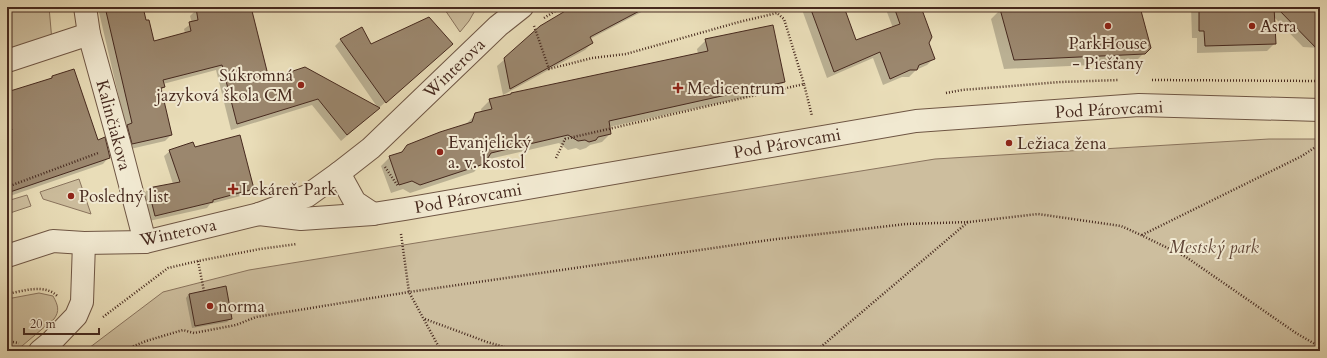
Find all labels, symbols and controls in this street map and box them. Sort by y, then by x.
place label: Astra [1260,15,1297,38]
marker: ParkHouse - Piešťany [1103,21,1113,31]
marker: Astra [1247,21,1257,31]
place label: ParkHouse - Piešťany [1069,32,1147,75]
street label: Winterova [418,33,491,104]
place label: Súkromná jazyková škola CM [153,64,294,107]
street label: Kalinčiakova [90,77,137,174]
place label: Medicentrum [687,77,786,100]
marker: Súkromná jazyková škola CM [296,80,306,90]
marker: Medicentrum [672,82,684,94]
street label: Pod Párovcami [1054,95,1164,124]
street label: Pod Párovcami [732,123,843,164]
place label: Evanjelický a. v. kostol [448,131,532,174]
place label: Ležiaca žena [1017,132,1107,155]
marker: Ležiaca žena [1004,138,1014,148]
marker: Evanjelický a. v. kostol [435,147,445,157]
place label: Lekáreň Park [241,178,337,201]
street label: Pod Párovcami [413,178,524,219]
marker: Lekáreň Park [228,184,238,194]
place label: Posledný list [79,185,169,208]
marker: Posledný list [66,191,76,201]
street label: Winterova [137,213,219,252]
park label: Mestský park [1169,236,1260,259]
place label: norma [218,295,265,318]
marker: norma [205,301,215,311]
scale bar [24,310,99,336]
text: 20 m [30,316,57,332]

